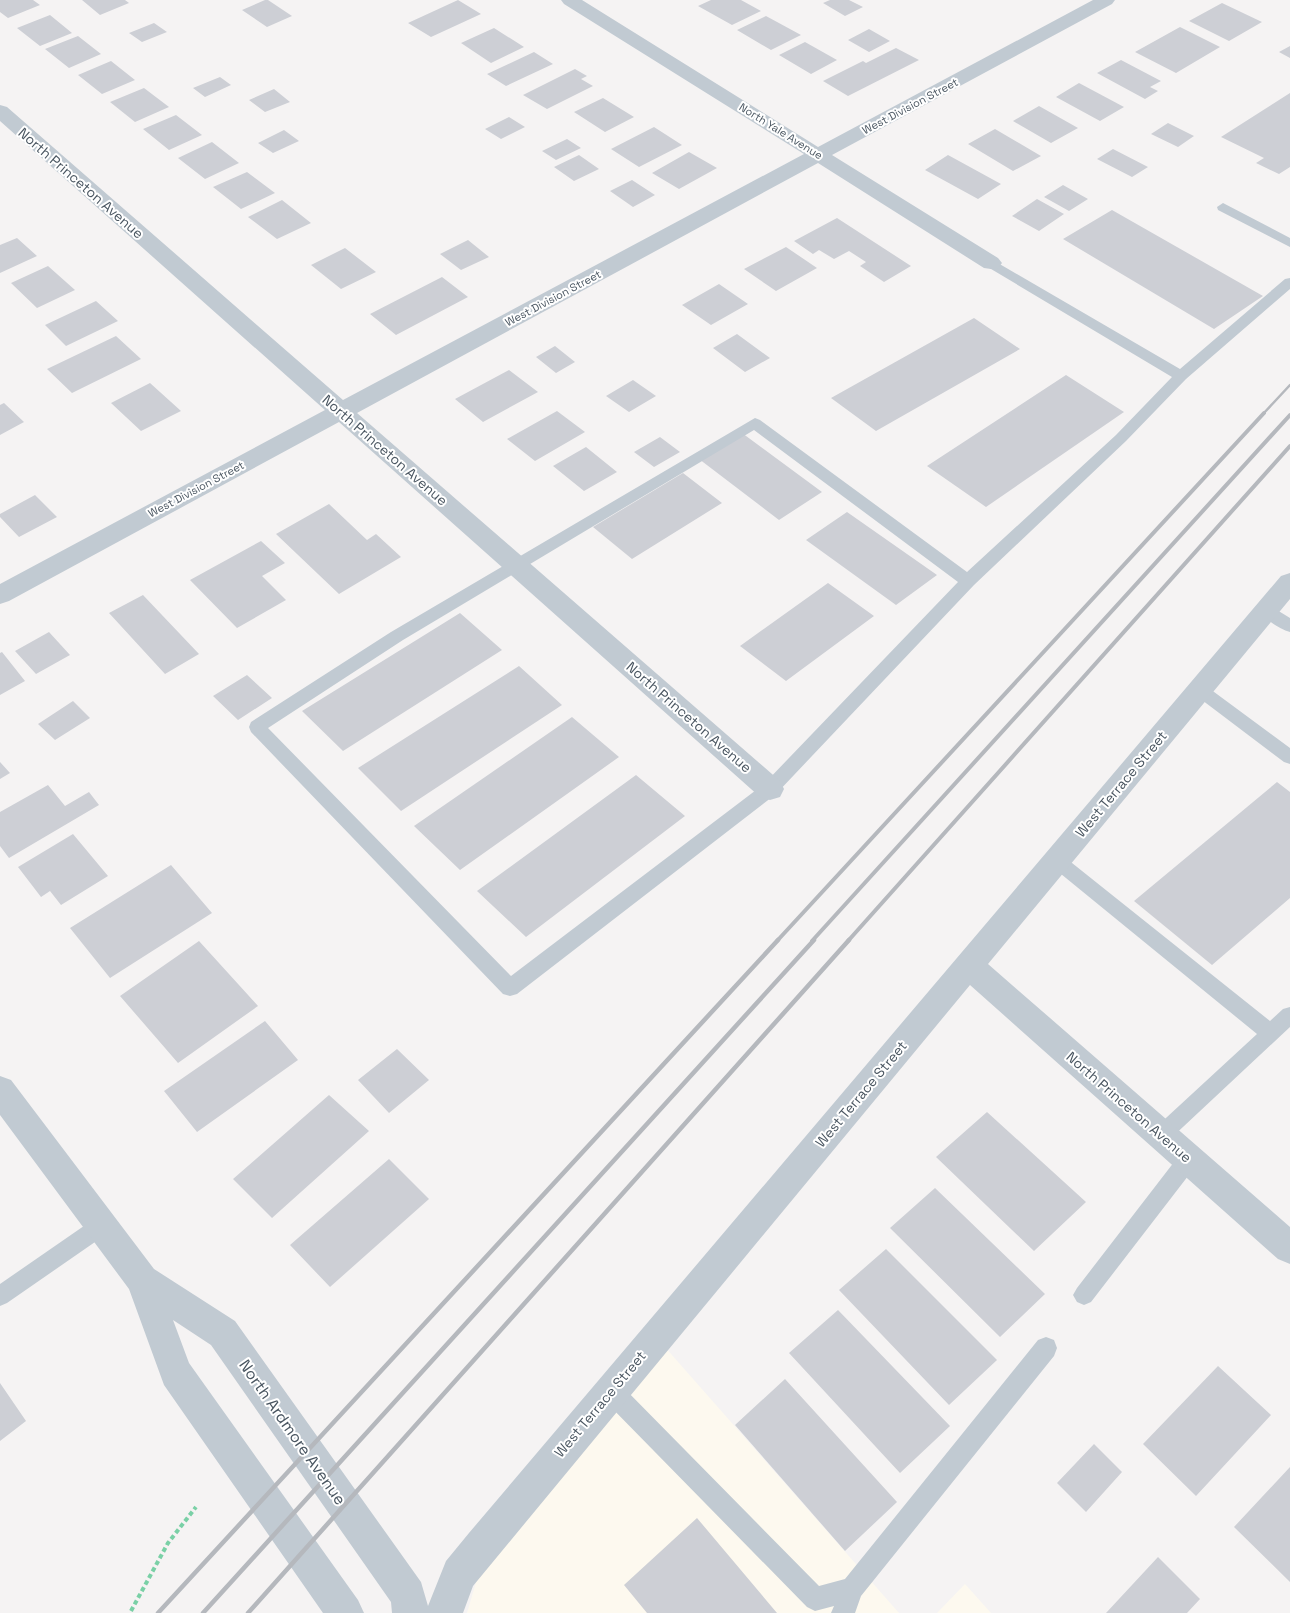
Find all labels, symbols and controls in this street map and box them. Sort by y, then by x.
street label: West Division Street [860,75,960,137]
street label: North Yale Avenue [737,100,825,162]
street label: North Princeton Avenue [15,124,147,242]
street label: West Division Street [503,267,603,329]
street label: North Princeton Avenue [319,391,451,509]
street label: West Division Street [146,458,246,520]
street label: North Princeton Avenue [623,658,755,776]
street label: West Terrace Street [1071,727,1171,841]
street label: West Terrace Street [811,1037,911,1151]
street label: North Princeton Avenue [1063,1048,1195,1166]
street label: West Terrace Street [550,1347,650,1461]
street label: North Ardmore Avenue [234,1355,351,1509]

